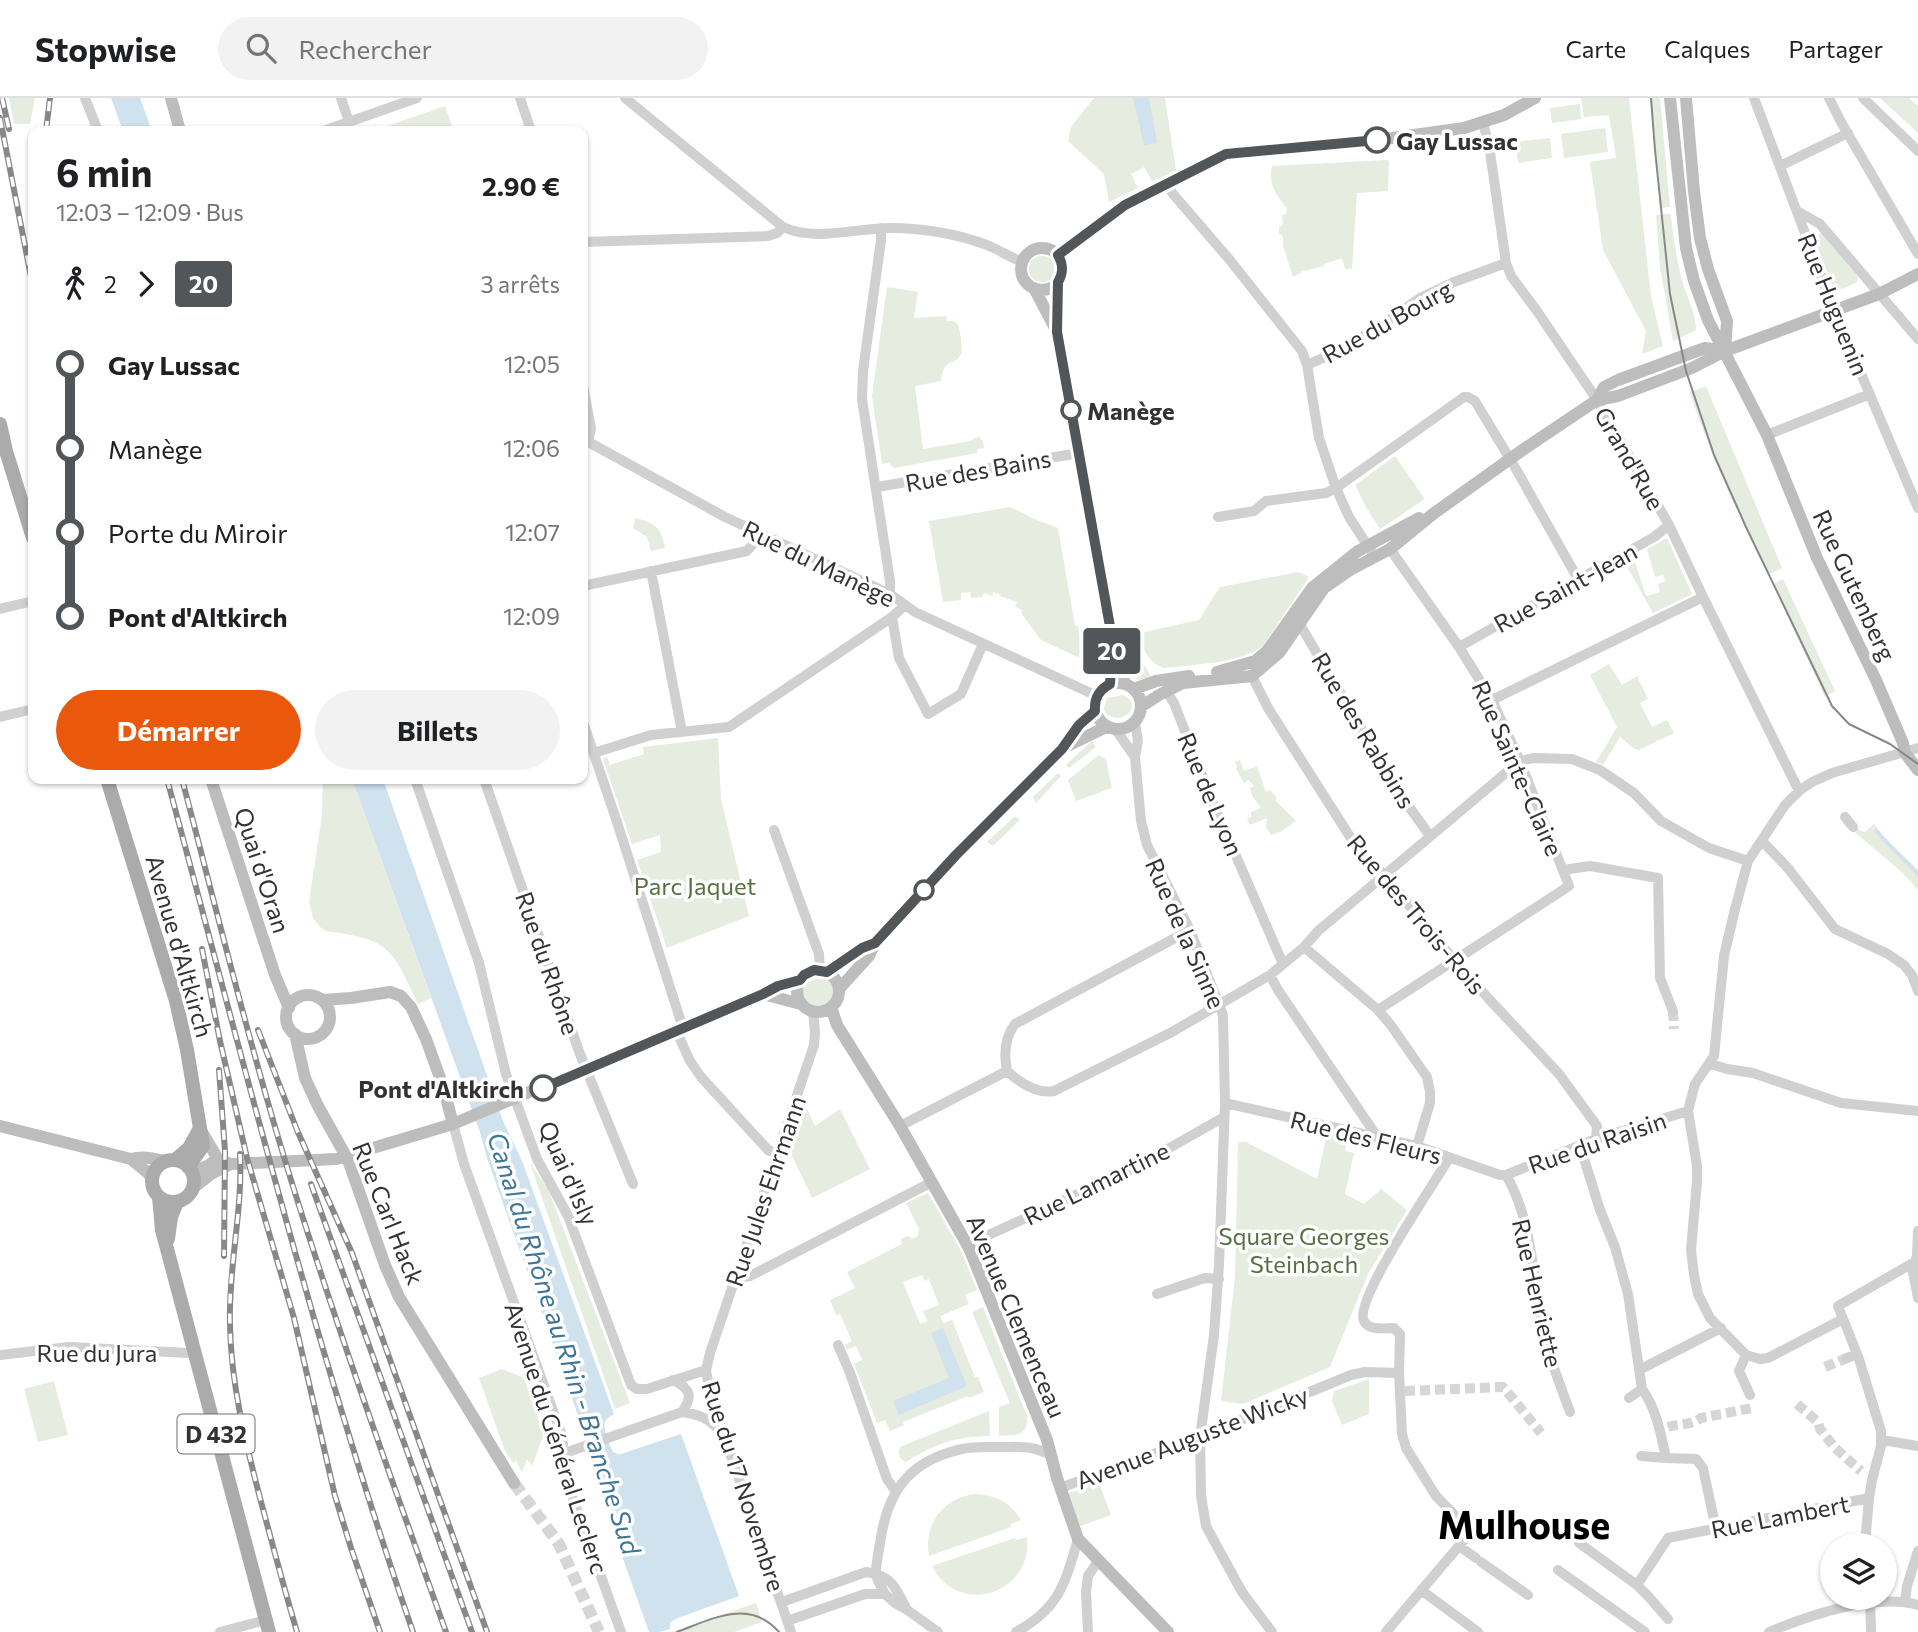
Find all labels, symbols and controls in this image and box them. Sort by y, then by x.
search box [218,17,708,80]
text: Stopwise [35,28,176,69]
icon: search [242,29,280,67]
text: Rechercher [298,33,432,64]
text: Carte [1565,34,1626,63]
text: Calques [1664,34,1750,63]
text: Partager [1788,34,1883,63]
place label: Gay Lussac [1396,126,1518,155]
marker: Gay Lussac [1364,127,1390,153]
text: 6 min [56,148,152,195]
text: 2.90 € [482,170,560,201]
text: 12:03 – 12:09 · Bus [56,198,244,226]
street label: Rue Huguenin [1792,229,1876,379]
icon: walk [56,265,94,303]
icon: forward [127,265,165,303]
text: 20 [189,269,218,298]
text: 2 [104,270,117,298]
text: 3 arrêts [481,270,560,298]
street label: Rue du Bourg [1317,273,1457,369]
text: Gay Lussac [108,349,240,380]
text: 12:05 [504,350,560,378]
place label: Manège [1087,396,1175,425]
marker: Manège [1061,400,1081,420]
street label: Grand'Rue [1589,401,1671,515]
text: Manège [108,433,202,464]
text: 12:06 [503,434,560,462]
street label: Rue des Bains [903,443,1053,497]
street label: Rue Gutenberg [1807,505,1903,665]
street label: Rue du Manège [738,514,900,612]
text: Porte du Miroir [108,517,288,548]
text: 12:07 [505,518,560,546]
street label: Rue Saint-Jean [1488,536,1642,638]
text: Pont d'Altkirch [108,601,287,632]
text: 12:09 [503,602,560,630]
line badge: 20 [1080,628,1144,674]
text: 20 [1097,636,1127,665]
street label: Rue des Rabbins [1306,647,1422,813]
street label: Rue Sainte-Claire [1466,676,1570,860]
button: Démarrer [56,690,301,770]
button: Billets [315,690,560,770]
street label: Rue de Lyon [1172,728,1250,860]
street label: Quai d'Oran [229,804,297,936]
street label: Rue des Trois-Rois [1342,828,1492,1000]
street label: Avenue d'Altkirch [140,851,220,1041]
street label: Rue de la Sinne [1140,853,1232,1013]
park label: Parc Jaquet [634,871,756,900]
unlabelled marker [914,880,934,900]
street label: Rue du Rhône [510,888,586,1038]
place label: Pont d'Altkirch [358,1074,524,1103]
marker: Pont d'Altkirch [530,1075,556,1101]
street label: Rue Jules Ehrmann [719,1092,811,1290]
street label: Rue des Fleurs [1287,1104,1445,1170]
street label: Rue du Raisin [1524,1105,1670,1179]
street label: Quai d'Isly [533,1116,605,1230]
water label: Canal du Rhône au Rhin - Branche Sud [482,1128,648,1559]
street label: Rue Lamartine [1018,1135,1174,1231]
street label: Rue Carl Hack [347,1137,431,1289]
street label: Avenue Clemenceau [961,1210,1073,1422]
street label: Rue Henriette [1507,1216,1569,1370]
park label: Square Georges Steinbach [1218,1221,1390,1278]
street label: Avenue du Général Leclerc [499,1299,615,1577]
street label: Rue du Jura [37,1338,157,1367]
street label: Rue du 17 Novembre [696,1377,792,1595]
street label: Avenue Auguste Wicky [1072,1379,1312,1495]
road number: D 432 [178,1414,255,1454]
street label: Rue Lambert [1708,1488,1852,1544]
district label: Mulhouse [1438,1500,1610,1547]
map controls [1820,1533,1897,1610]
button: layers [1820,1533,1897,1610]

